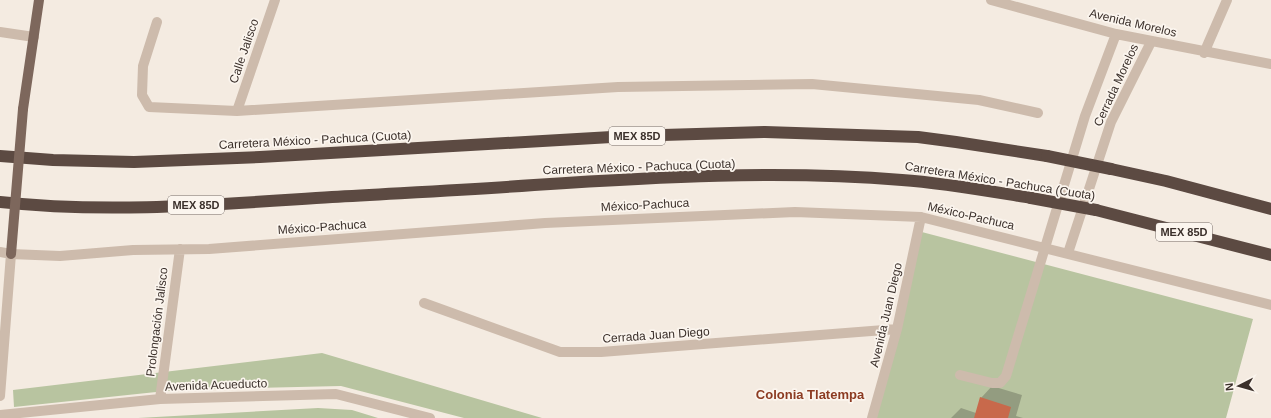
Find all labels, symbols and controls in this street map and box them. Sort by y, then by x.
street label: Avenida Morelos [1088,6,1178,40]
street label: Calle Jalisco [226,17,262,85]
street label: Cerrada Morelos [1091,42,1141,128]
road number: MEX 85D [609,127,665,145]
street label: Carretera México - Pachuca (Cuota) [218,128,412,152]
street label: Carretera México - Pachuca (Cuota) [542,157,736,177]
street label: Carretera México - Pachuca (Cuota) [904,159,1096,203]
road number: MEX 85D [168,196,224,214]
street label: México-Pachuca [600,196,690,214]
street label: México-Pachuca [926,199,1016,233]
street label: México-Pachuca [277,217,367,237]
road number: MEX 85D [1156,223,1212,241]
street label: Avenida Juan Diego [867,261,905,369]
street label: Prolongación Jalisco [143,266,171,377]
street label: Cerrada Juan Diego [602,324,710,346]
north arrow [1219,366,1259,406]
street label: Avenida Acueducto [165,376,268,394]
text: N [1223,382,1235,392]
district label: Colonia Tlatempa [756,387,865,402]

